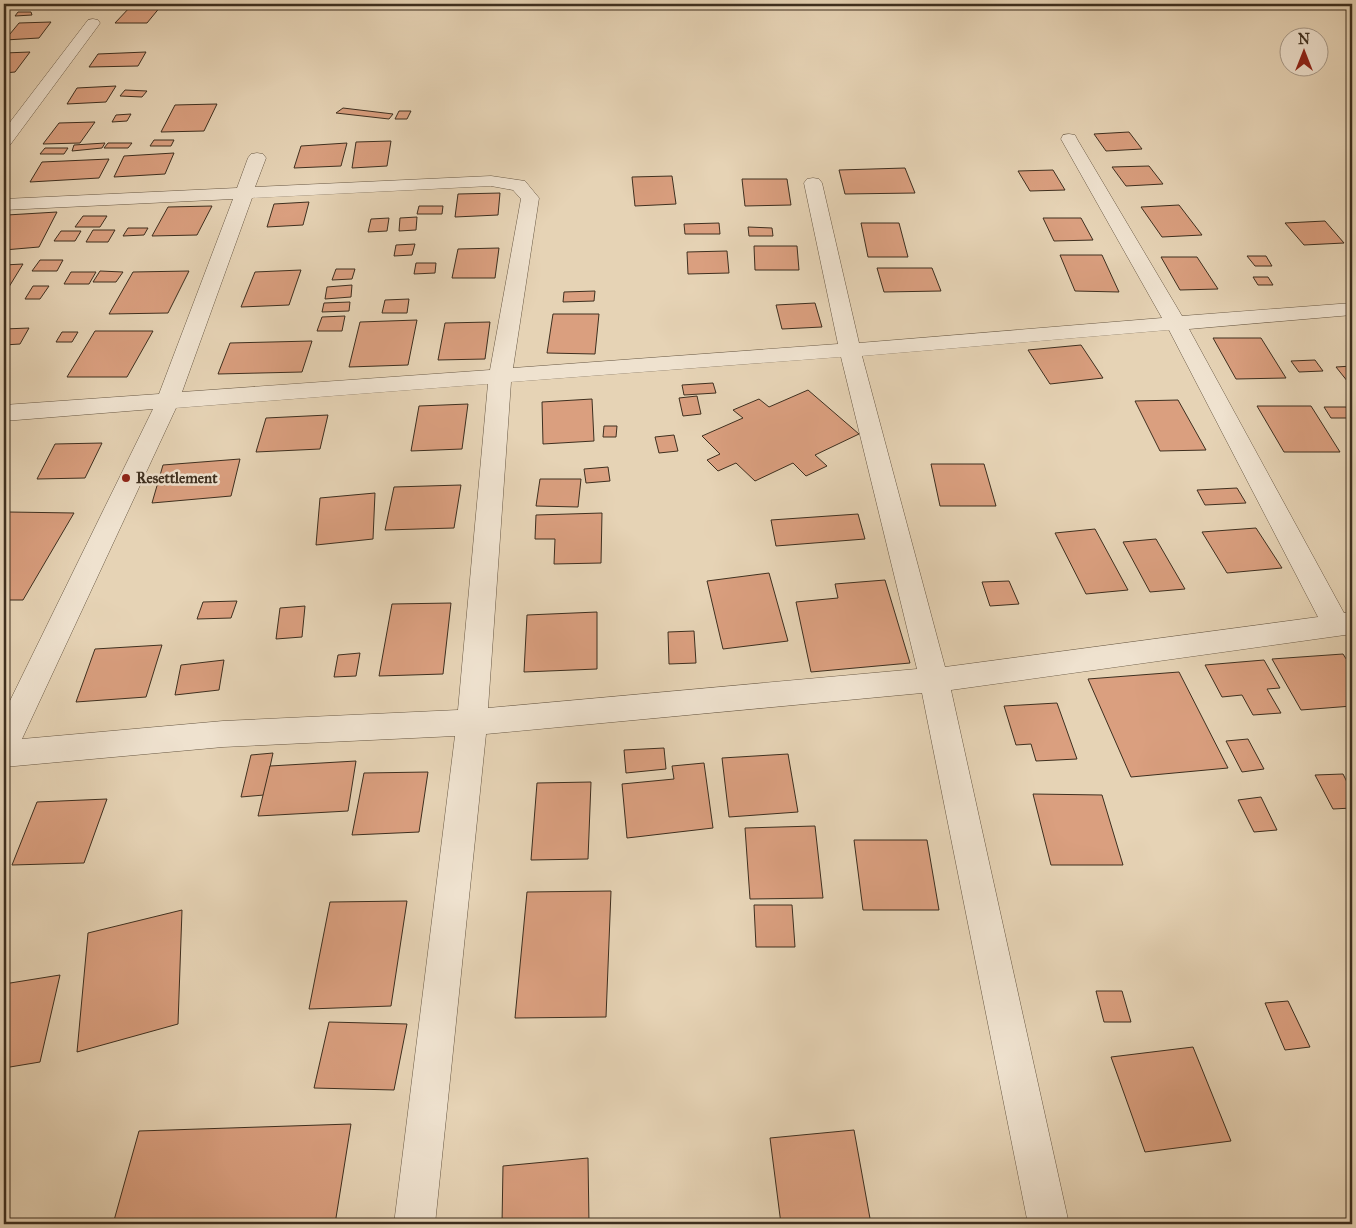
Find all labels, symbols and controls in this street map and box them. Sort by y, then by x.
north arrow [1278,28,1328,78]
text: N [1298,31,1310,48]
place label: Resettlement [136,469,218,487]
marker: Resettlement [120,472,132,484]

